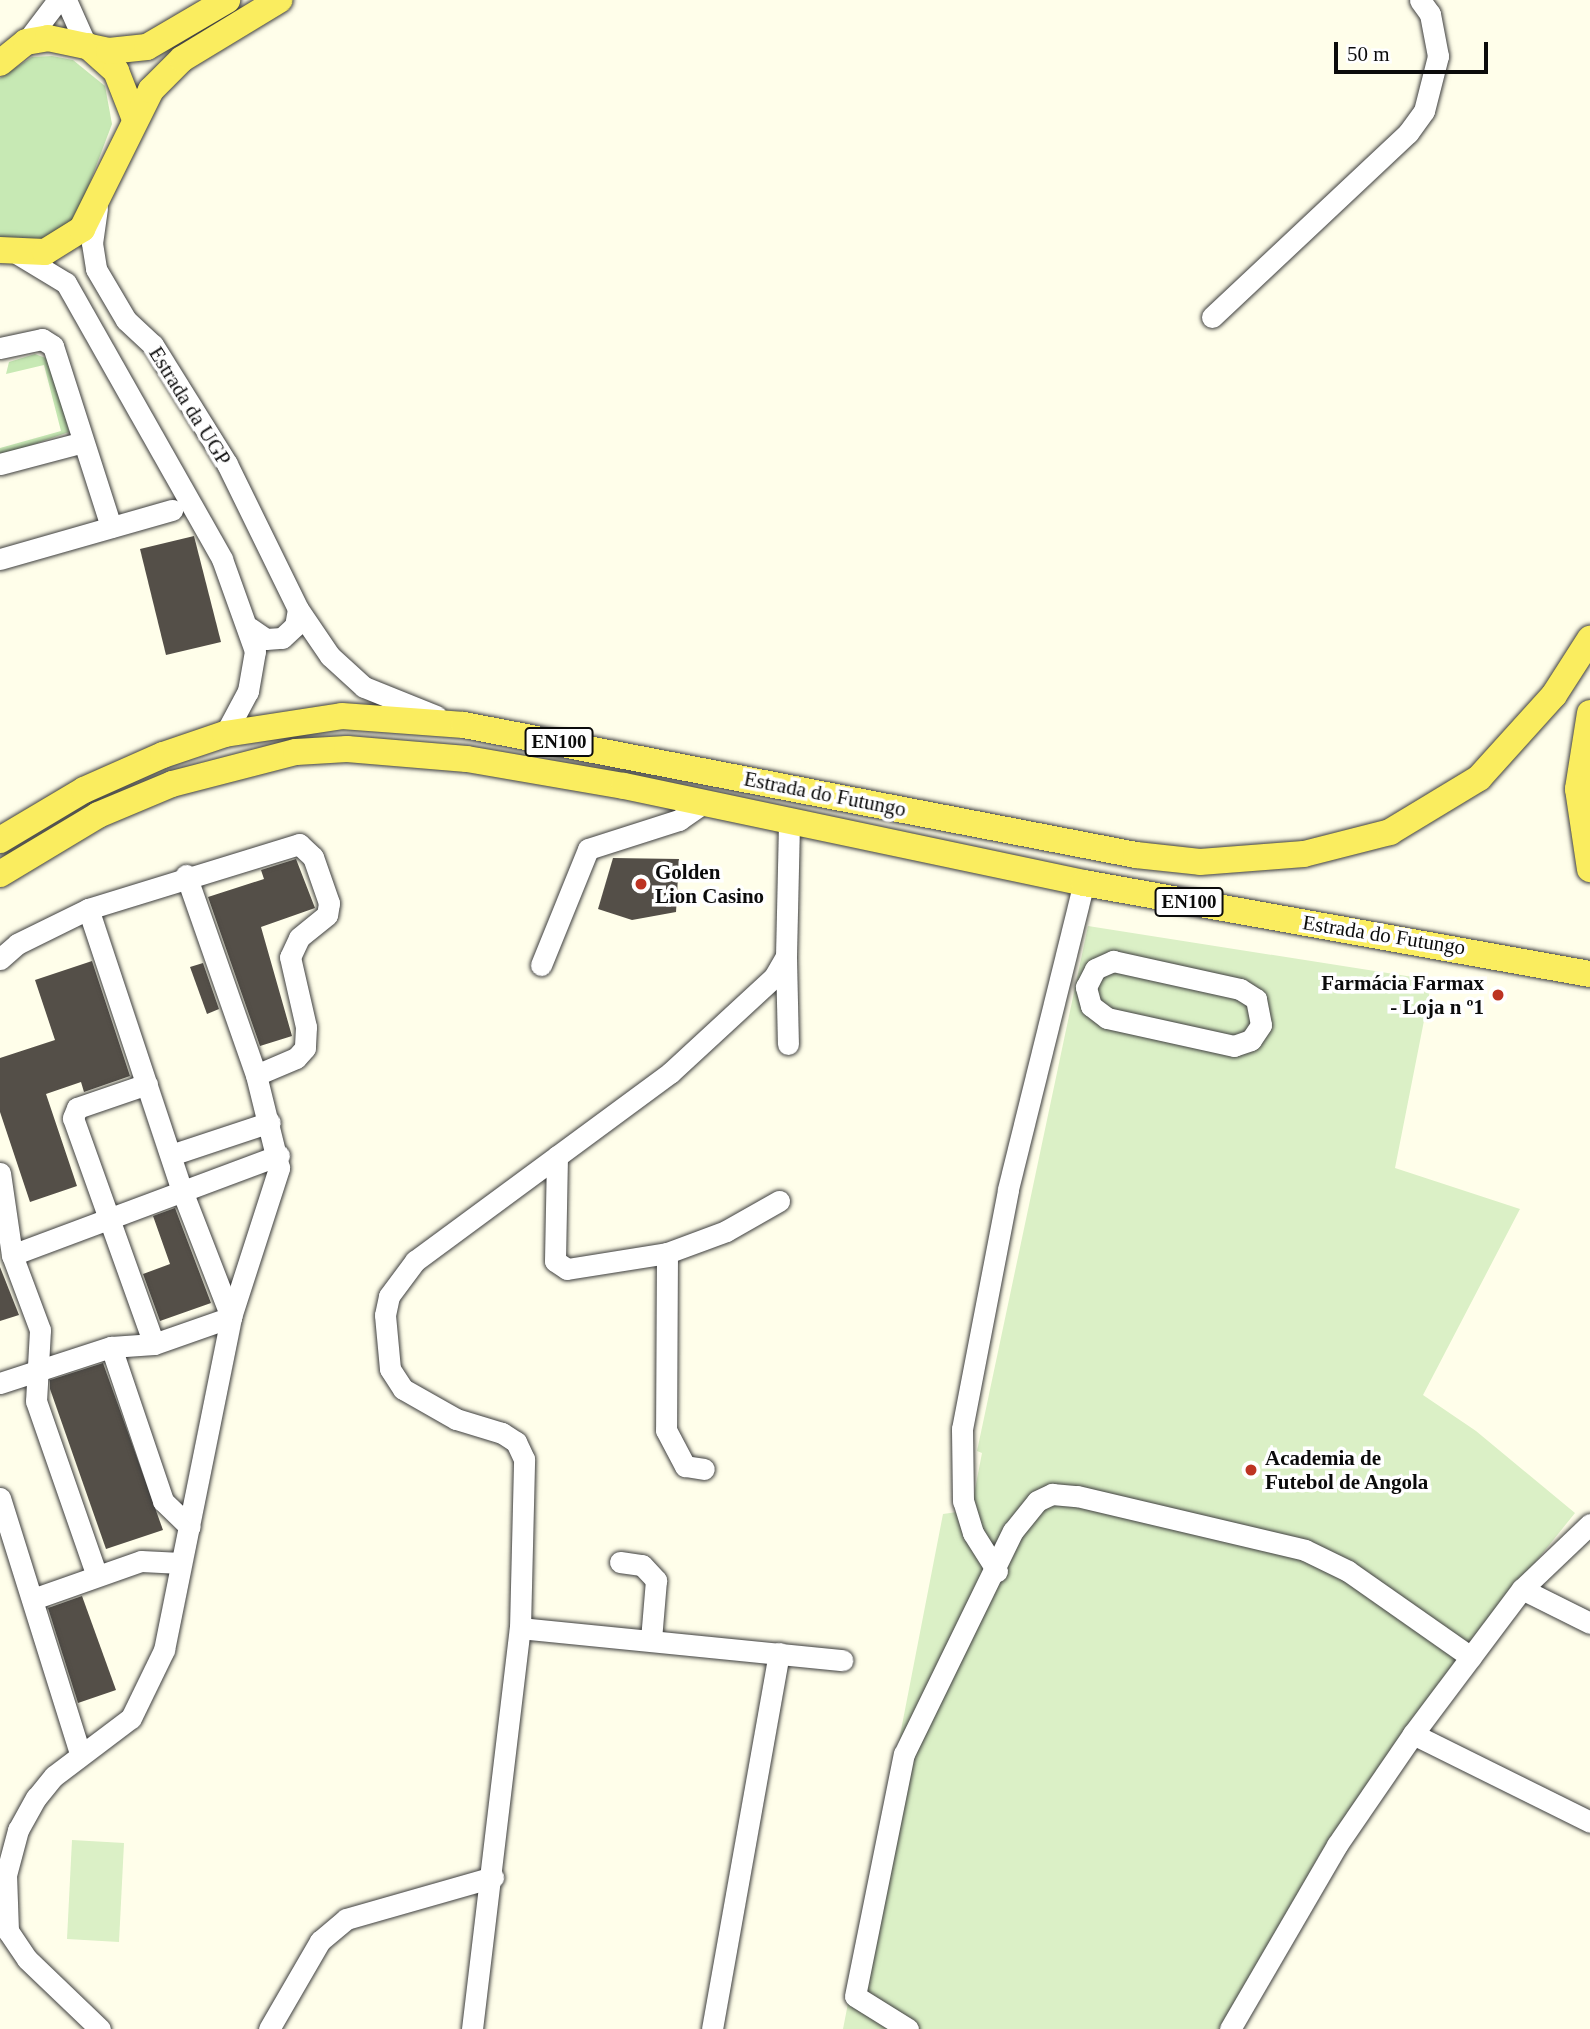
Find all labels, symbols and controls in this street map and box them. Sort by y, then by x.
scale bar [1338,28,1492,72]
text: 50 m [1347,42,1390,66]
street label: Estrada da UGP [143,342,237,470]
road number: EN100 [524,726,594,758]
street label: Estrada do Futungo [742,766,908,822]
place label: Golden Lion Casino [655,859,764,909]
marker: Golden Lion Casino [633,876,649,892]
road number: EN100 [1154,887,1224,918]
street label: Estrada do Futungo [1301,910,1467,960]
place label: Farmácia Farmax - Loja n º1 [1321,970,1484,1020]
marker: Farmácia Farmax - Loja n º1 [1490,987,1506,1003]
place label: Academia de Futebol de Angola [1265,1445,1430,1495]
marker: Academia de Futebol de Angola [1243,1462,1259,1478]

